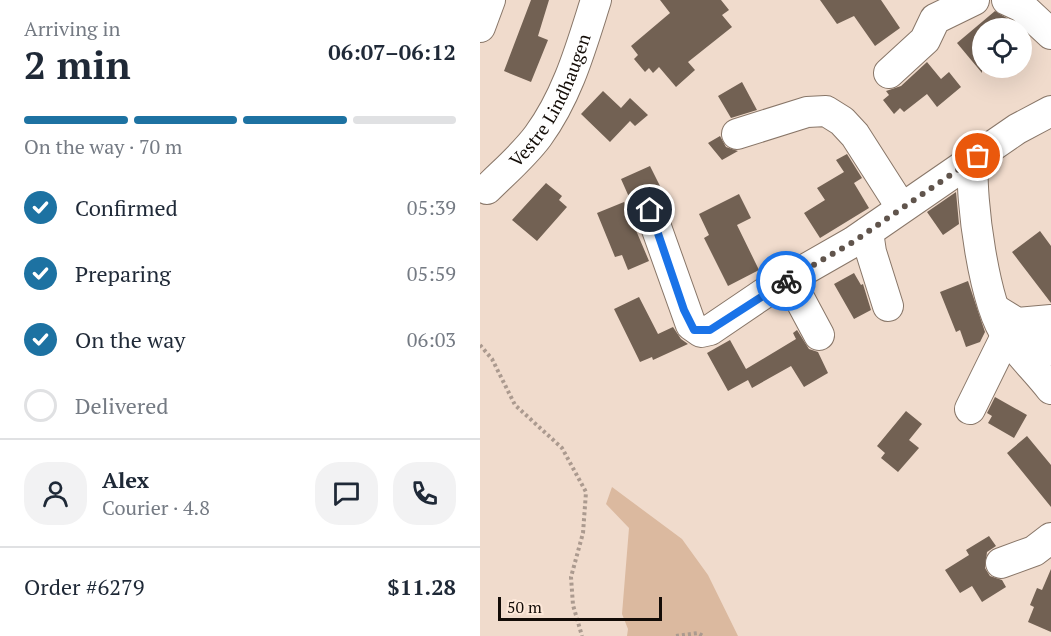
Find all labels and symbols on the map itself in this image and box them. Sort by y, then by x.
street label: Vestre Lindhaugen [504,30,596,172]
pin [952,130,1003,181]
pin [624,184,675,235]
courier [756,251,816,311]
scale bar [498,594,662,622]

